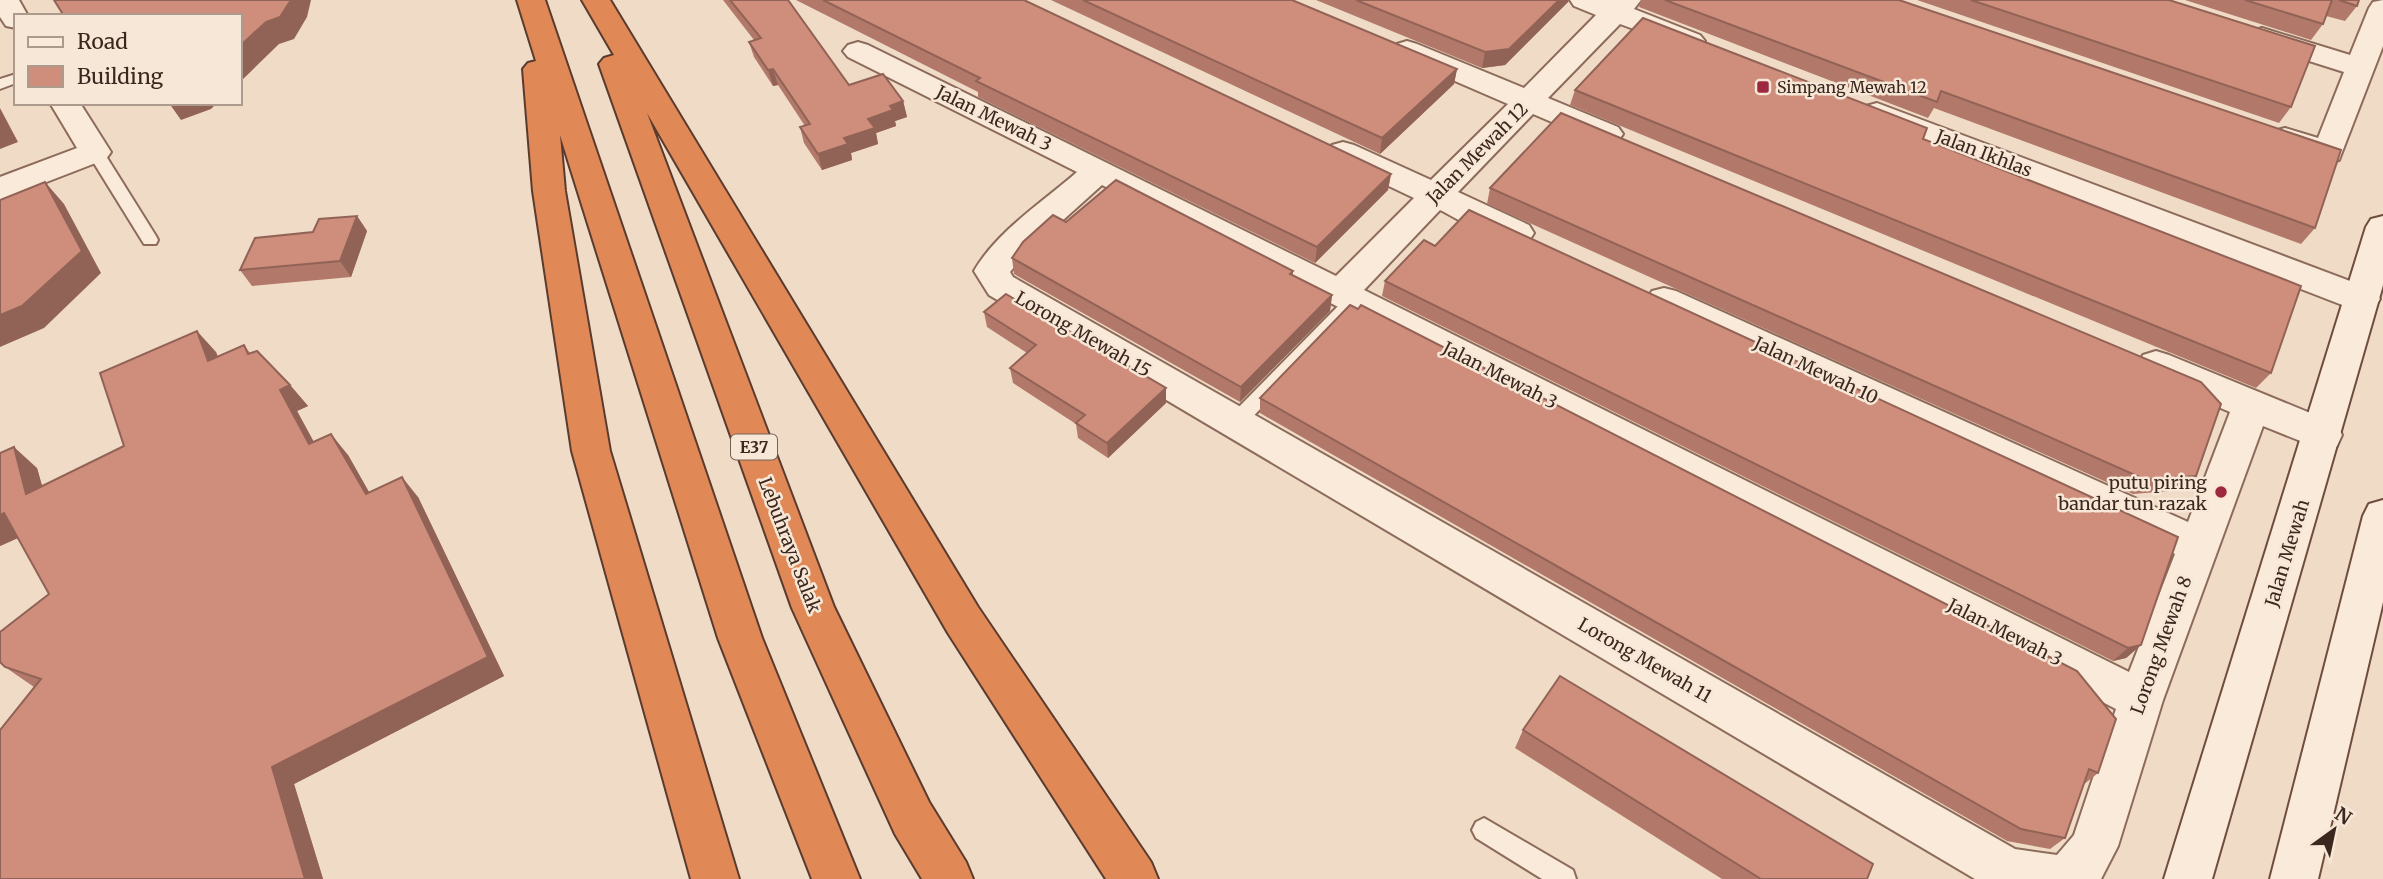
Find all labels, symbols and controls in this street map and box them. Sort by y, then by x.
legend [14,14,242,105]
text: Road [77,28,128,55]
text: Building [77,63,164,90]
place label: Simpang Mewah 12 [1777,77,1927,97]
marker: Simpang Mewah 12 [1755,79,1771,95]
street label: Jalan Mewah 3 [932,80,1056,156]
street label: Jalan Mewah 12 [1421,97,1533,209]
street label: Jalan Ikhlas [1932,124,2036,182]
street label: Lorong Mewah 15 [1011,286,1155,382]
street label: Jalan Mewah 10 [1749,331,1882,409]
street label: Jalan Mewah 3 [1438,336,1561,414]
road number: E37 [731,434,777,460]
place label: putu piring bandar tun razak [2057,471,2208,515]
street label: Lebuhraya Salak [754,474,827,617]
marker: putu piring bandar tun razak [2213,484,2229,500]
street label: Jalan Mewah [2259,496,2314,611]
street label: Lorong Mewah 8 [2125,573,2197,717]
street label: Jalan Mewah 3 [1943,593,2066,671]
street label: Lorong Mewah 11 [1574,612,1716,708]
north arrow [2299,795,2369,865]
text: N [2330,802,2356,830]

